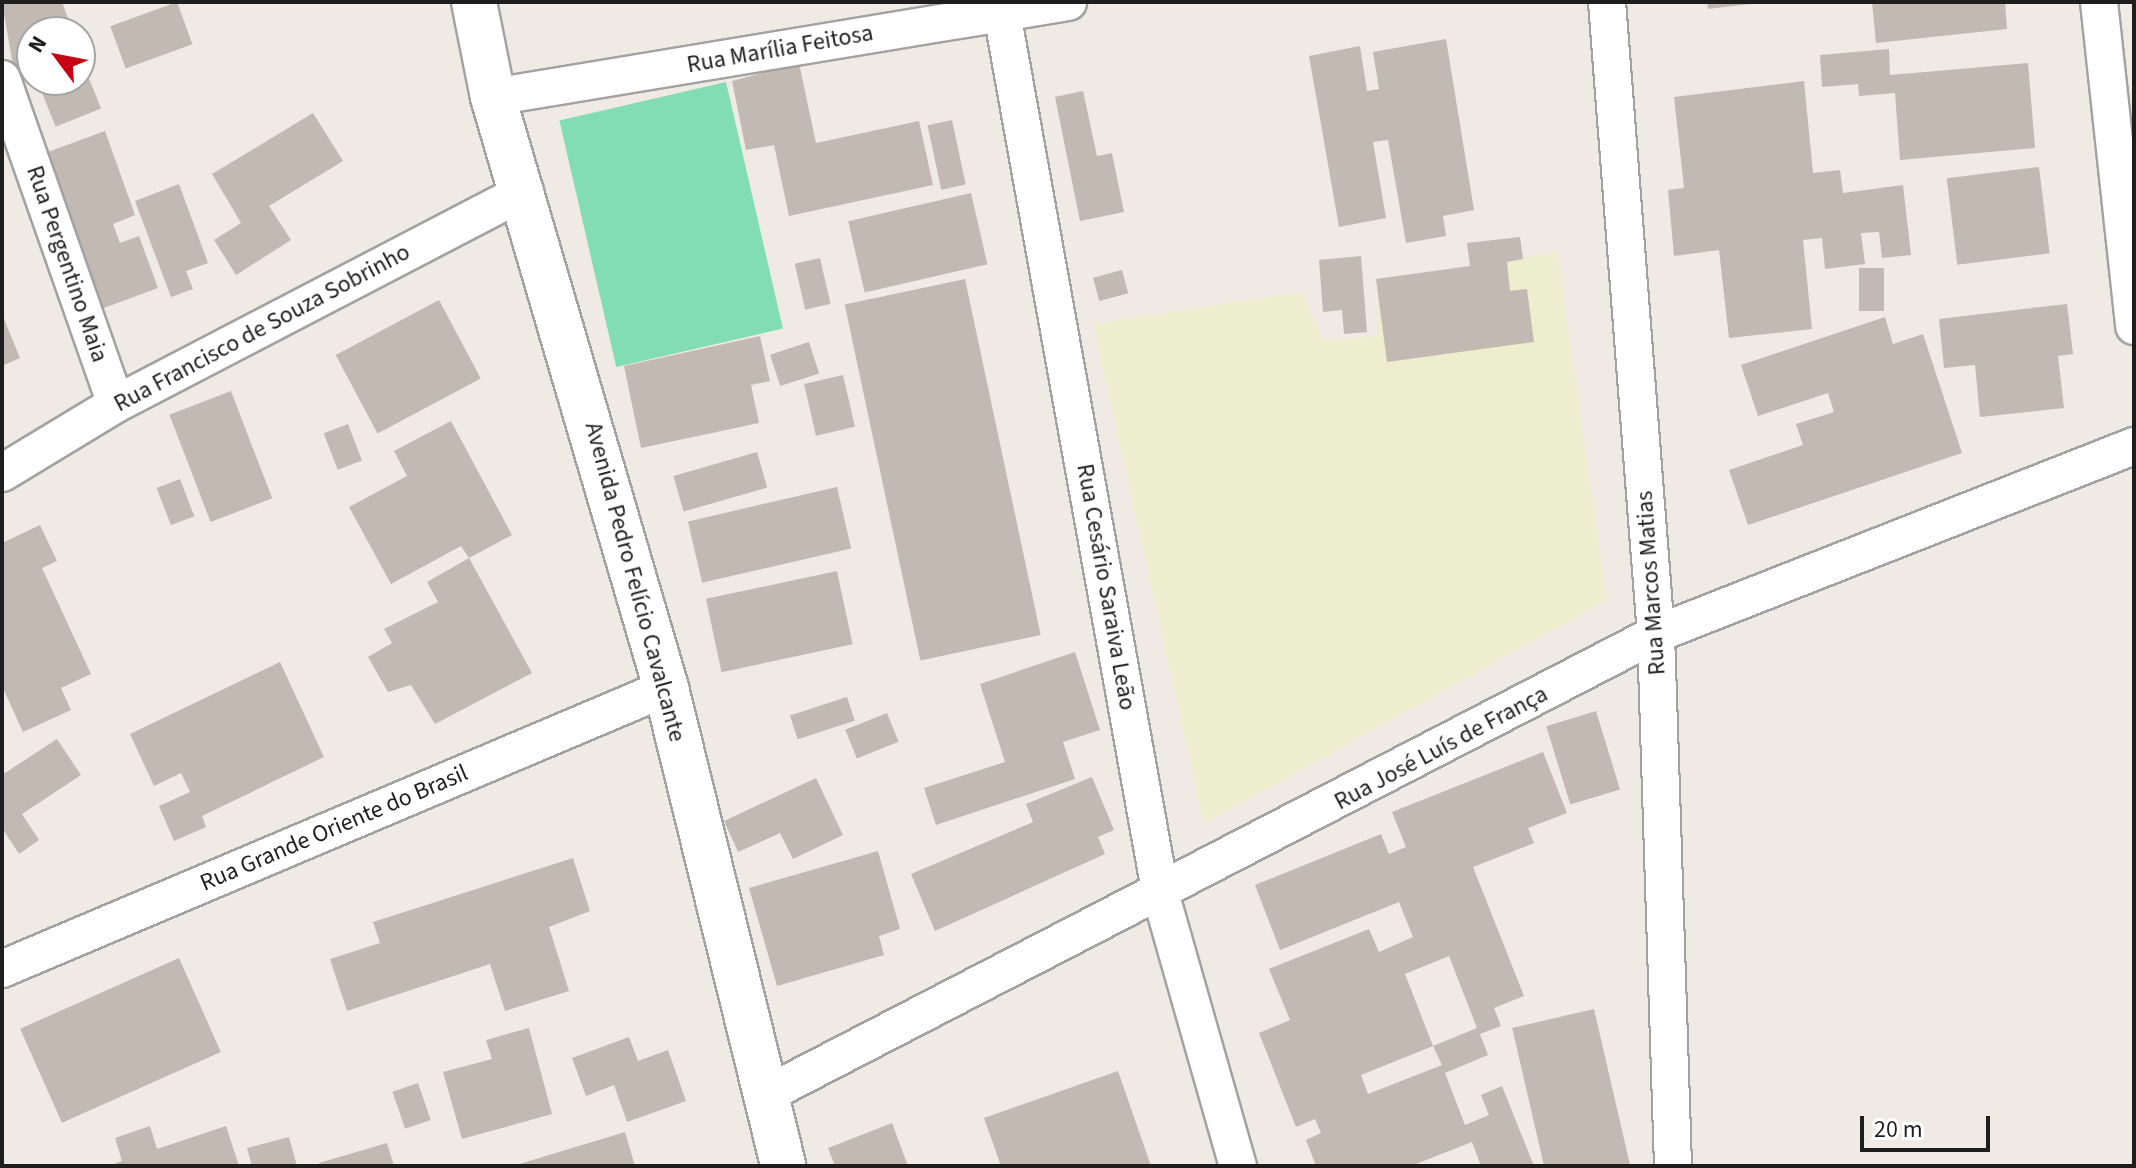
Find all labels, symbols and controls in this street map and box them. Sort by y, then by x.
north arrow [16,16,96,96]
street label: Rua Marília Feitosa [685,18,875,80]
text: N [20,30,55,59]
street label: Rua Pergentino Maia [20,162,114,366]
street label: Rua Francisco de Souza Sobrinho [109,238,415,418]
street label: Avenida Pedro Felício Cavalcante [578,419,692,745]
street label: Rua Cesário Saraiva Leão [1070,462,1142,712]
street label: Rua Marcos Matias [1630,490,1672,676]
street label: Rua José Luís de França [1330,680,1552,816]
street label: Rua Grande Oriente do Brasil [196,758,472,898]
scale bar [1864,1100,1994,1150]
text: 20 m [1874,1112,1923,1147]

